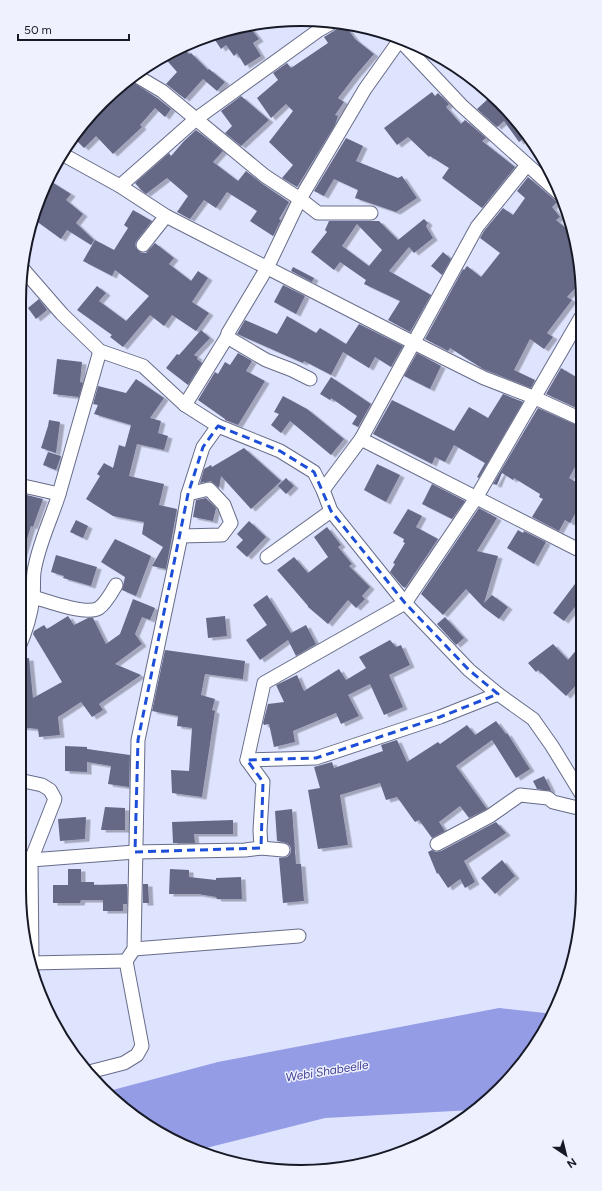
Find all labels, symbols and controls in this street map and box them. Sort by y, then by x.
scale bar [18,16,129,42]
text: 50 m [24,23,52,37]
water label: Webi Shabeelle [285,1057,370,1084]
north arrow [546,1135,586,1175]
text: N [564,1155,579,1171]

